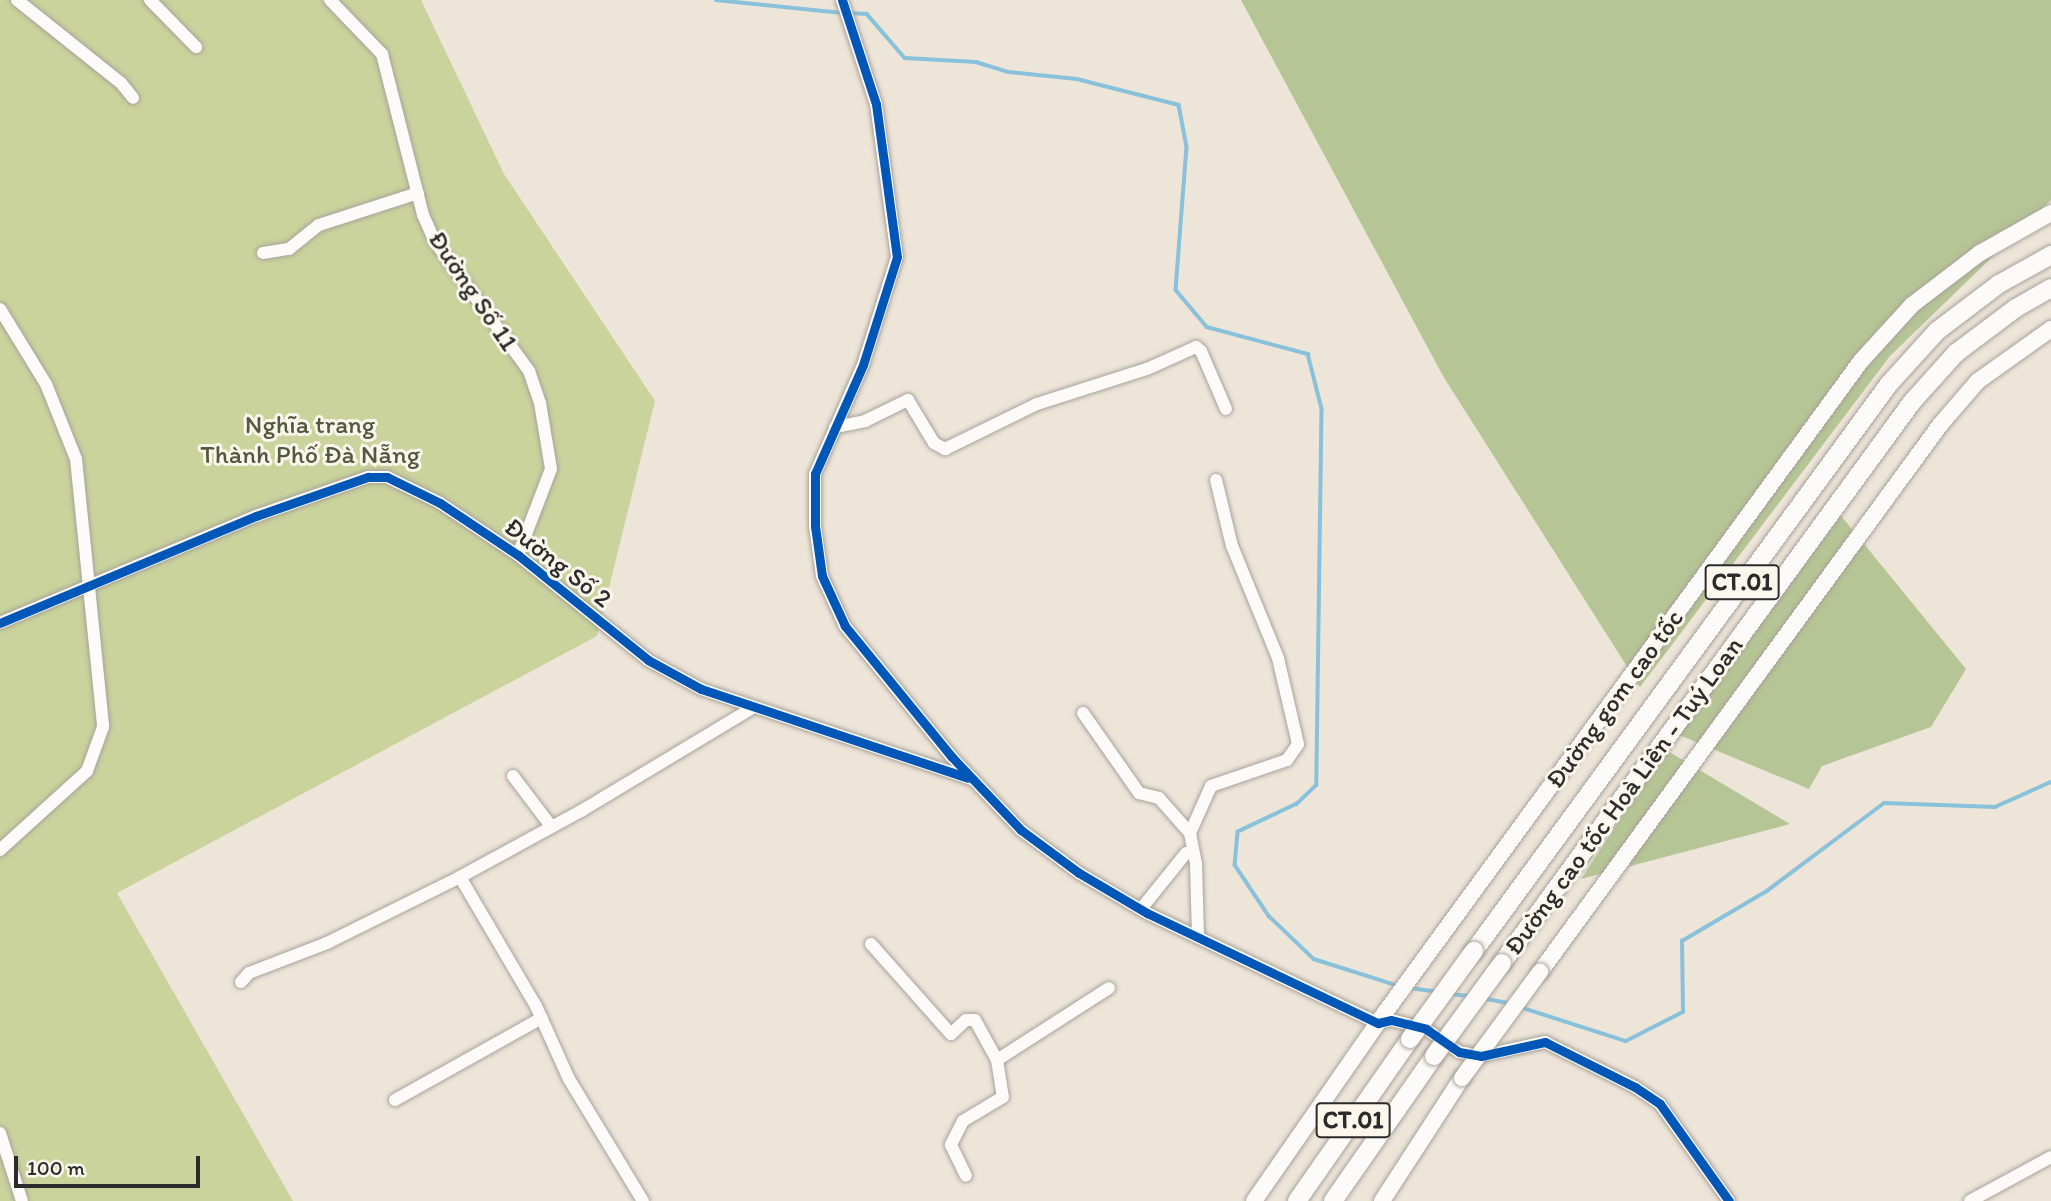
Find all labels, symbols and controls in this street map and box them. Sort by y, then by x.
street label: Đường Số 11 [421,225,525,357]
park label: Nghĩa trang Thành Phố Đà Nẵng [200,409,420,471]
street label: Đường Số 2 [498,511,618,615]
road number: CT.01 [1704,562,1780,602]
street label: Đường gom cao tốc [1540,603,1690,795]
street label: Đường cao tốc Hoà Liên - Tuý Loan [1498,631,1750,961]
road number: CT.01 [1314,1100,1392,1140]
scale bar [18,1142,203,1186]
text: 100 m [27,1155,85,1180]

